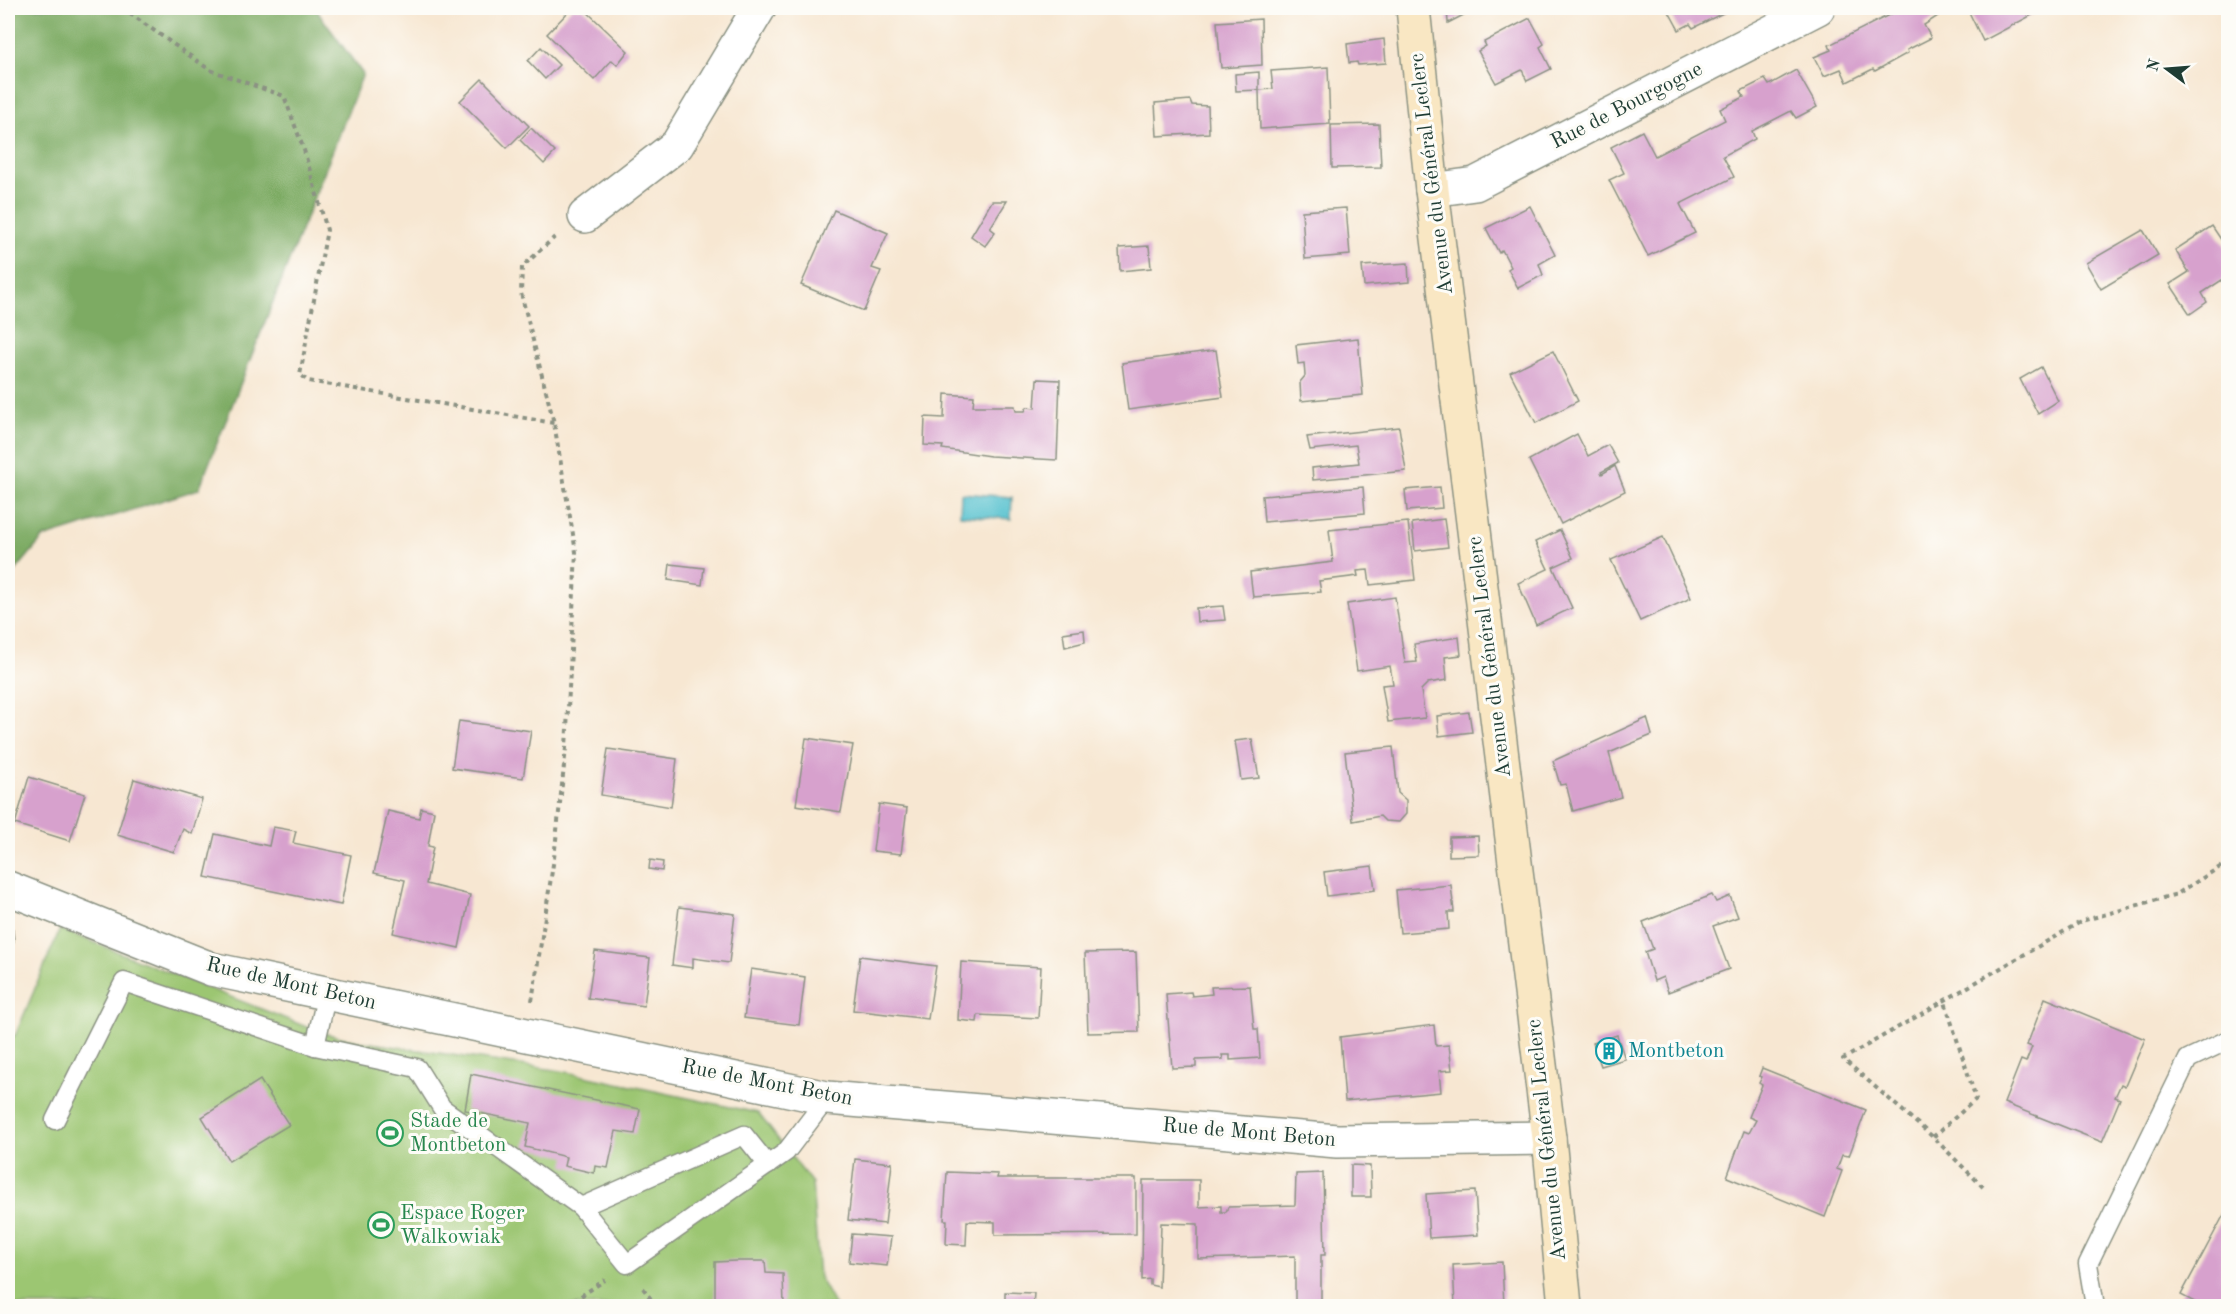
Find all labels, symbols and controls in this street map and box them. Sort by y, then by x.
north arrow [2137,39,2197,99]
street label: Avenue du Général Leclerc [1407,52,1457,296]
text: N [2145,57,2164,74]
street label: Rue de Bourgogne [1548,59,1706,153]
street label: Avenue du Général Leclerc [1465,535,1515,779]
street label: Rue de Mont Beton [204,954,378,1014]
street label: Avenue du Général Leclerc [1524,1018,1570,1262]
building icon: Montbeton [1594,1036,1624,1066]
place label: Montbeton [1628,1041,1724,1062]
street label: Rue de Mont Beton [680,1056,854,1110]
place label: Stade de Montbeton [410,1111,506,1156]
street label: Rue de Mont Beton [1161,1115,1337,1151]
sports icon: Stade de Montbeton [375,1118,405,1148]
place label: Espace Roger Walkowiak [400,1203,525,1248]
sports icon: Espace Roger Walkowiak [366,1210,396,1240]

